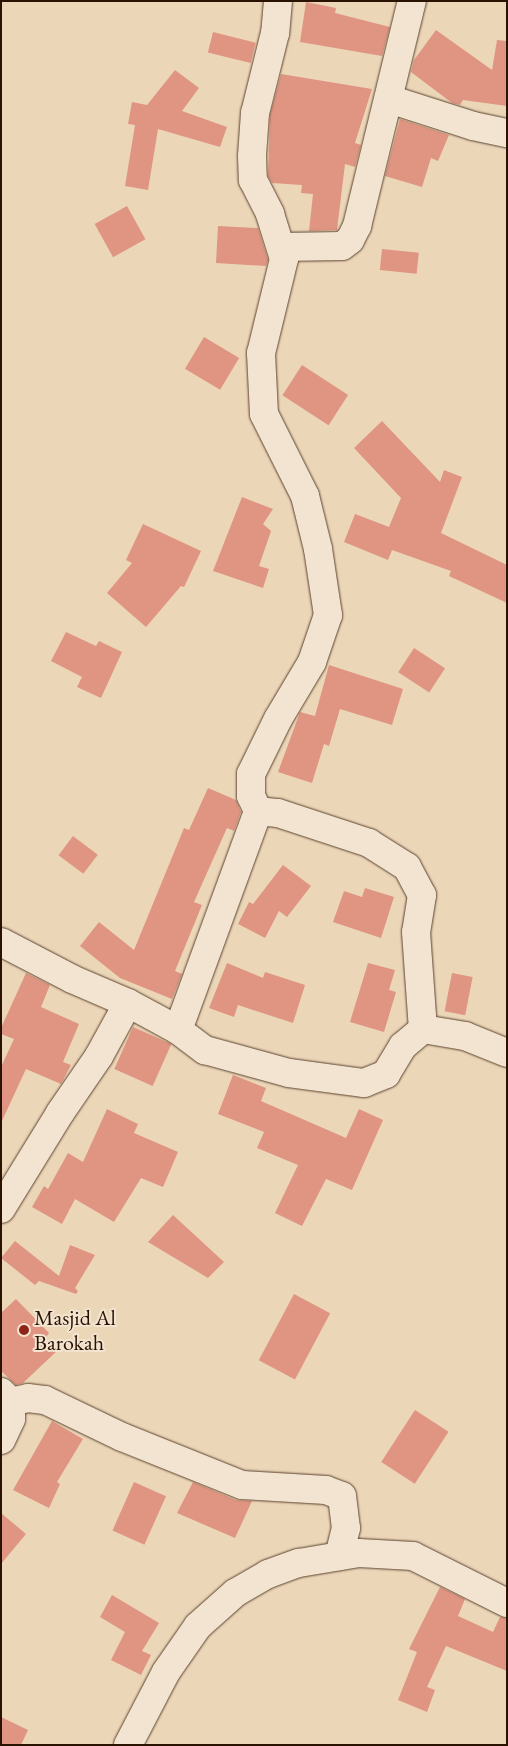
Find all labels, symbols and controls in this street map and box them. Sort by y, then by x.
place label: Masjid Al Barokah [34,1304,116,1355]
marker: Masjid Al Barokah [18,1324,30,1336]

